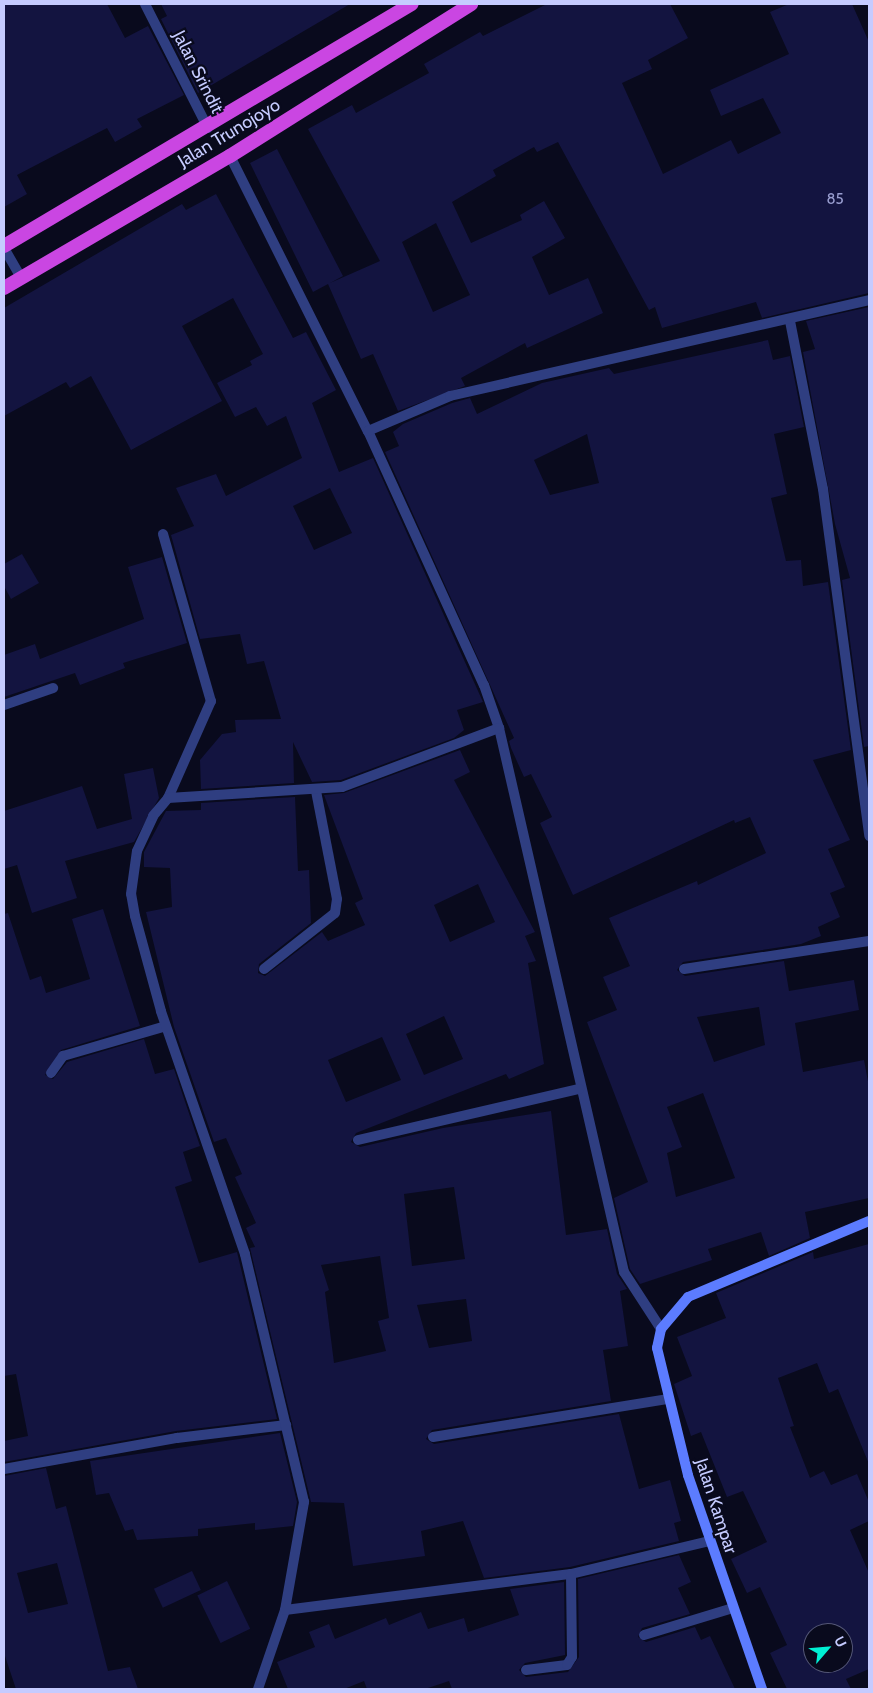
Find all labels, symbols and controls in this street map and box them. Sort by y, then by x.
street label: Jalan Srindit [168,27,228,117]
street label: Jalan Trunojoyo [174,94,284,172]
house number: 85 [826,191,844,209]
street label: Jalan Kampar [690,1456,742,1556]
north arrow [803,1623,853,1673]
text: U [830,1633,851,1650]

